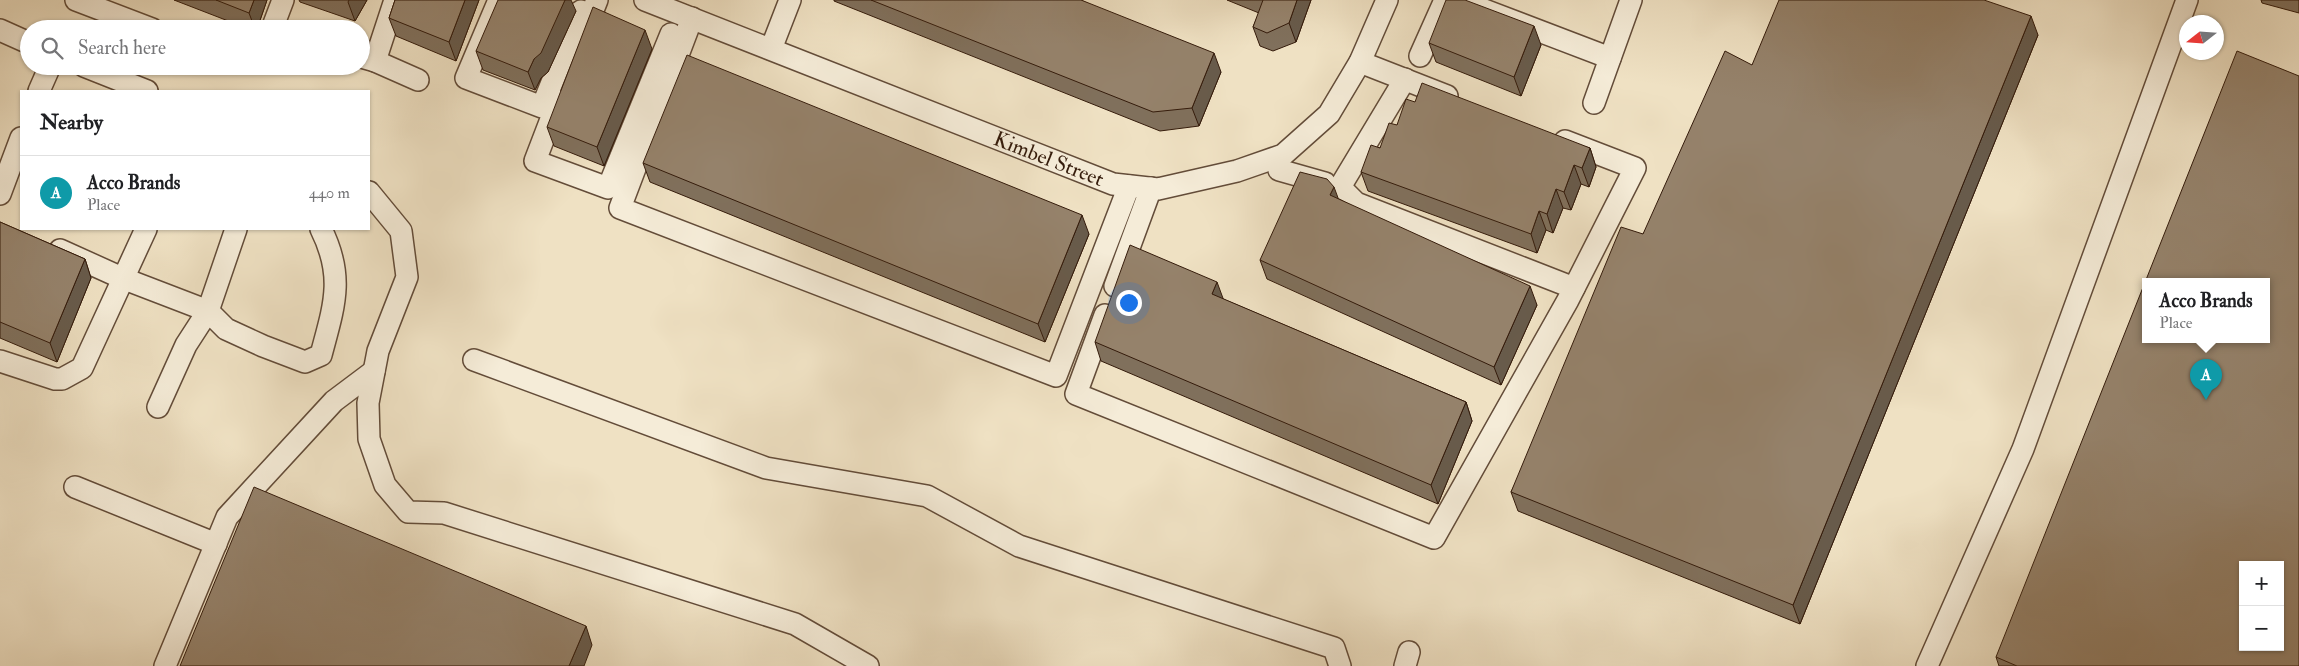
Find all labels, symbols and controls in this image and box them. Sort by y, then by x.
north arrow [2179,15,2224,60]
search box [20,20,370,75]
icon: search [38,34,66,62]
text: Search here [78,36,166,60]
text: Nearby [40,109,103,136]
street label: Kimbel Street [990,125,1108,193]
text: Acco Brands [87,171,180,195]
text: A [51,183,61,203]
text: 440 m [309,183,350,203]
text: Place [87,195,120,215]
popup [2142,278,2270,343]
text: Acco Brands [2159,289,2253,313]
your location [1116,290,1142,316]
text: Place [2159,313,2193,333]
pin: A [2190,359,2222,400]
map controls [2239,561,2284,651]
button: + [2239,561,2284,606]
button: − [2239,606,2284,651]

